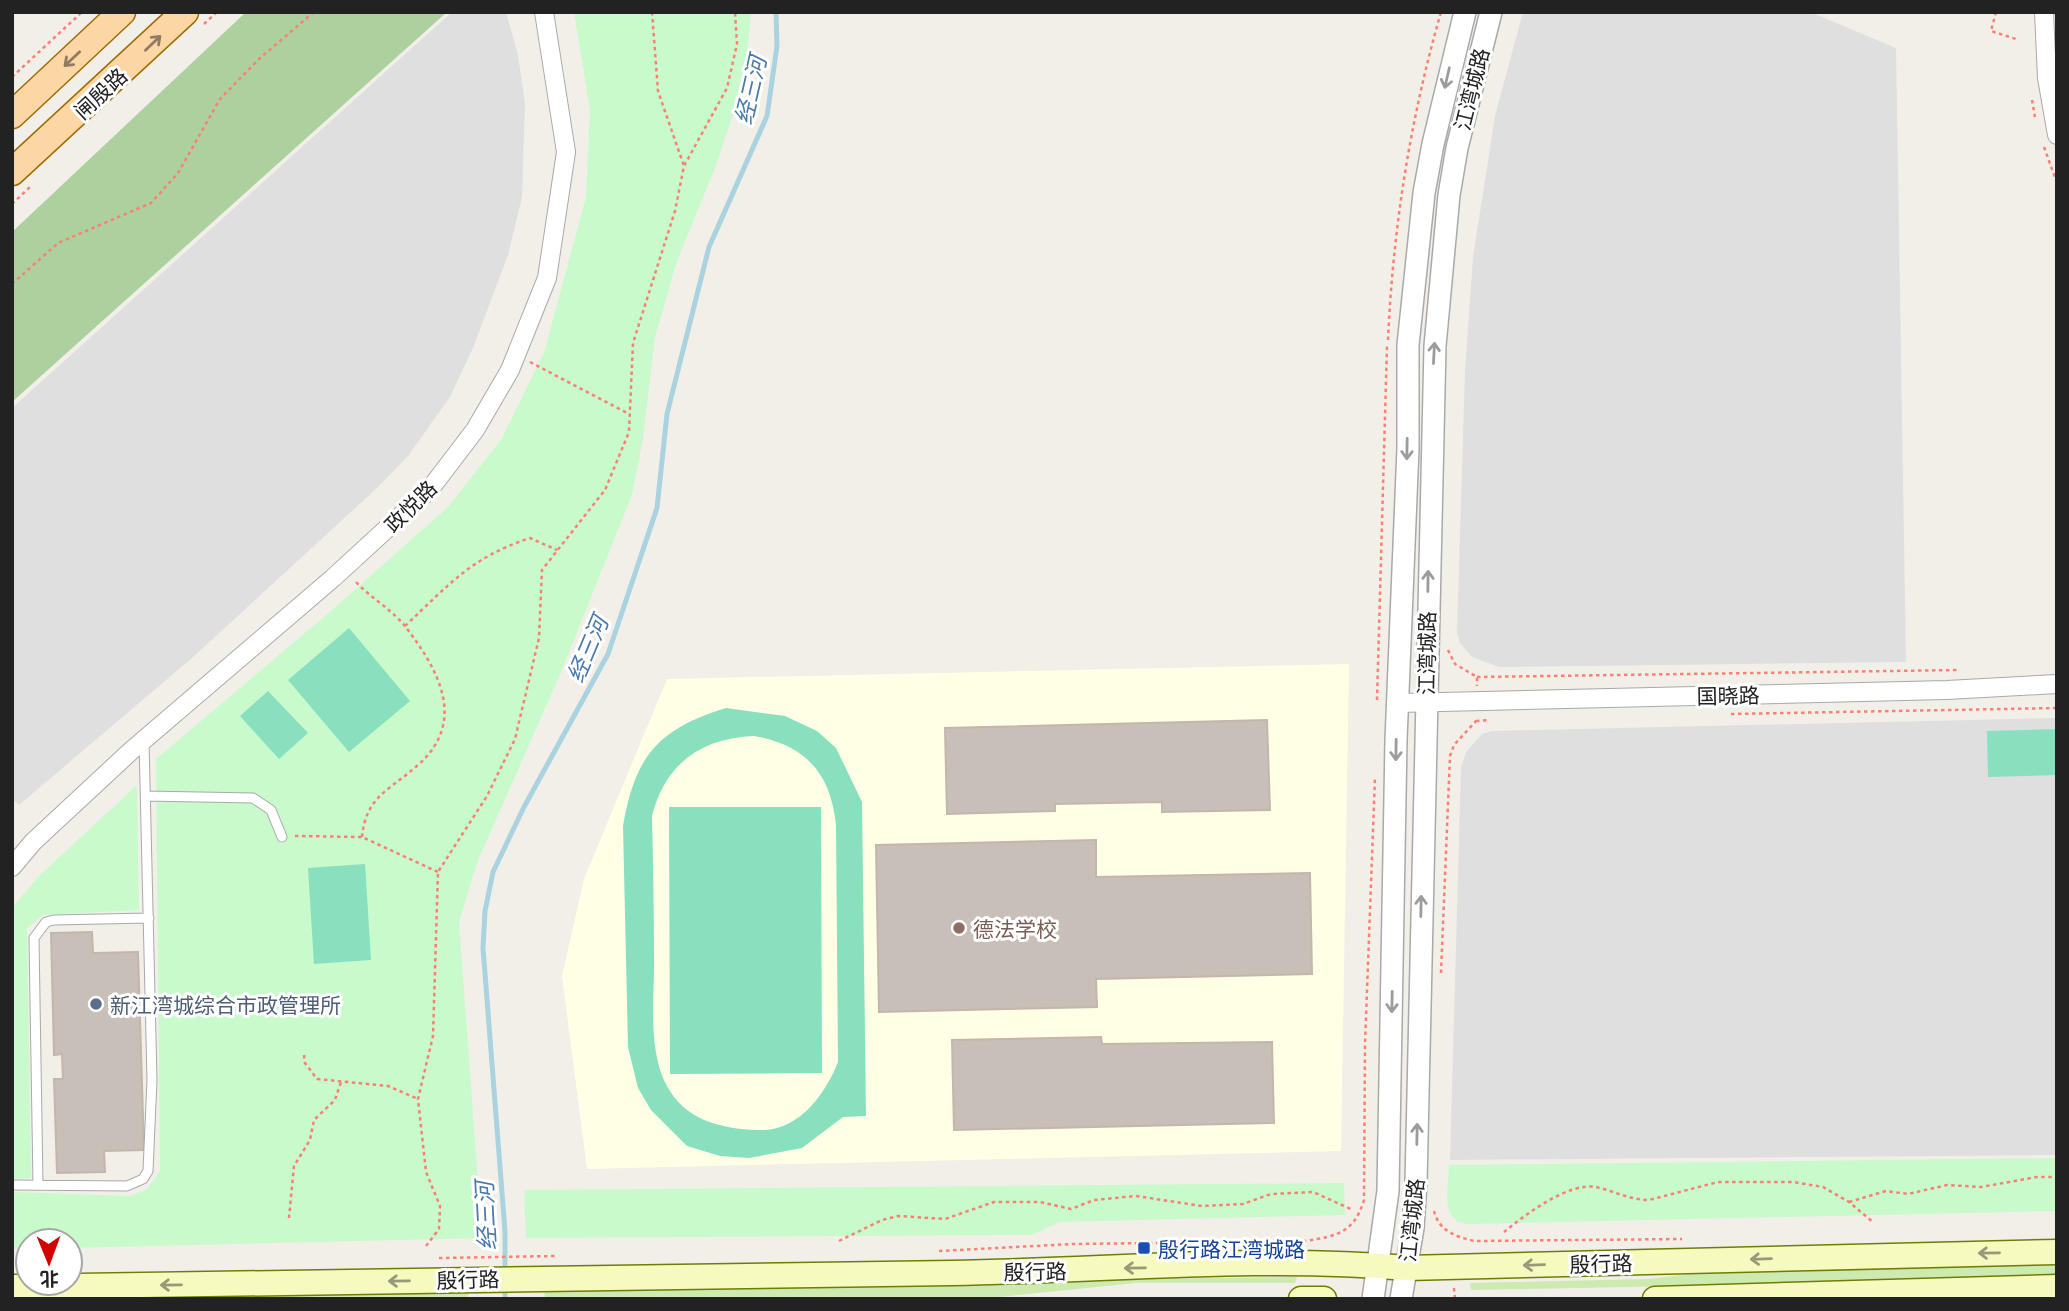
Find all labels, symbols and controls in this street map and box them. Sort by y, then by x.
one-way arrow [144,35,162,51]
street label: 江湾城路 [1449,45,1493,133]
water label: 经三河 [729,49,772,127]
one-way arrow [64,50,81,67]
street label: 闸殷路 [68,62,132,124]
one-way arrow [1440,66,1454,89]
one-way arrow [1428,342,1441,365]
one-way arrow [1401,438,1414,461]
street label: 政悦路 [379,475,441,537]
one-way arrow [1421,569,1434,592]
water label: 经三河 [561,608,615,686]
street label: 江湾城路 [1413,611,1439,695]
street label: 国晓路 [1696,682,1760,708]
one-way arrow [1389,738,1403,761]
one-way arrow [1415,895,1428,918]
place label: 德法学校 [973,916,1057,941]
marker: 德法学校 [951,920,967,936]
one-way arrow [1385,990,1398,1013]
place label: 新江湾城综合市政管理所 [110,992,341,1017]
marker: 新江湾城综合市政管理所 [88,996,104,1012]
one-way arrow [1411,1122,1424,1145]
water label: 经三河 [469,1177,501,1251]
street label: 江湾城路 [1394,1177,1428,1263]
north arrow [14,1227,84,1297]
place label: 殷行路江湾城路 [1158,1236,1305,1261]
marker: 殷行路江湾城路 [1136,1240,1152,1256]
one-way arrow [1977,1247,2000,1260]
street label: 殷行路 [1569,1249,1633,1277]
one-way arrow [1750,1252,1773,1266]
street label: 殷行路 [1003,1258,1067,1284]
one-way arrow [1522,1258,1545,1272]
one-way arrow [1124,1262,1147,1275]
street label: 殷行路 [436,1265,500,1293]
text: 北 [40,1268,59,1291]
one-way arrow [387,1274,410,1287]
one-way arrow [160,1278,183,1291]

